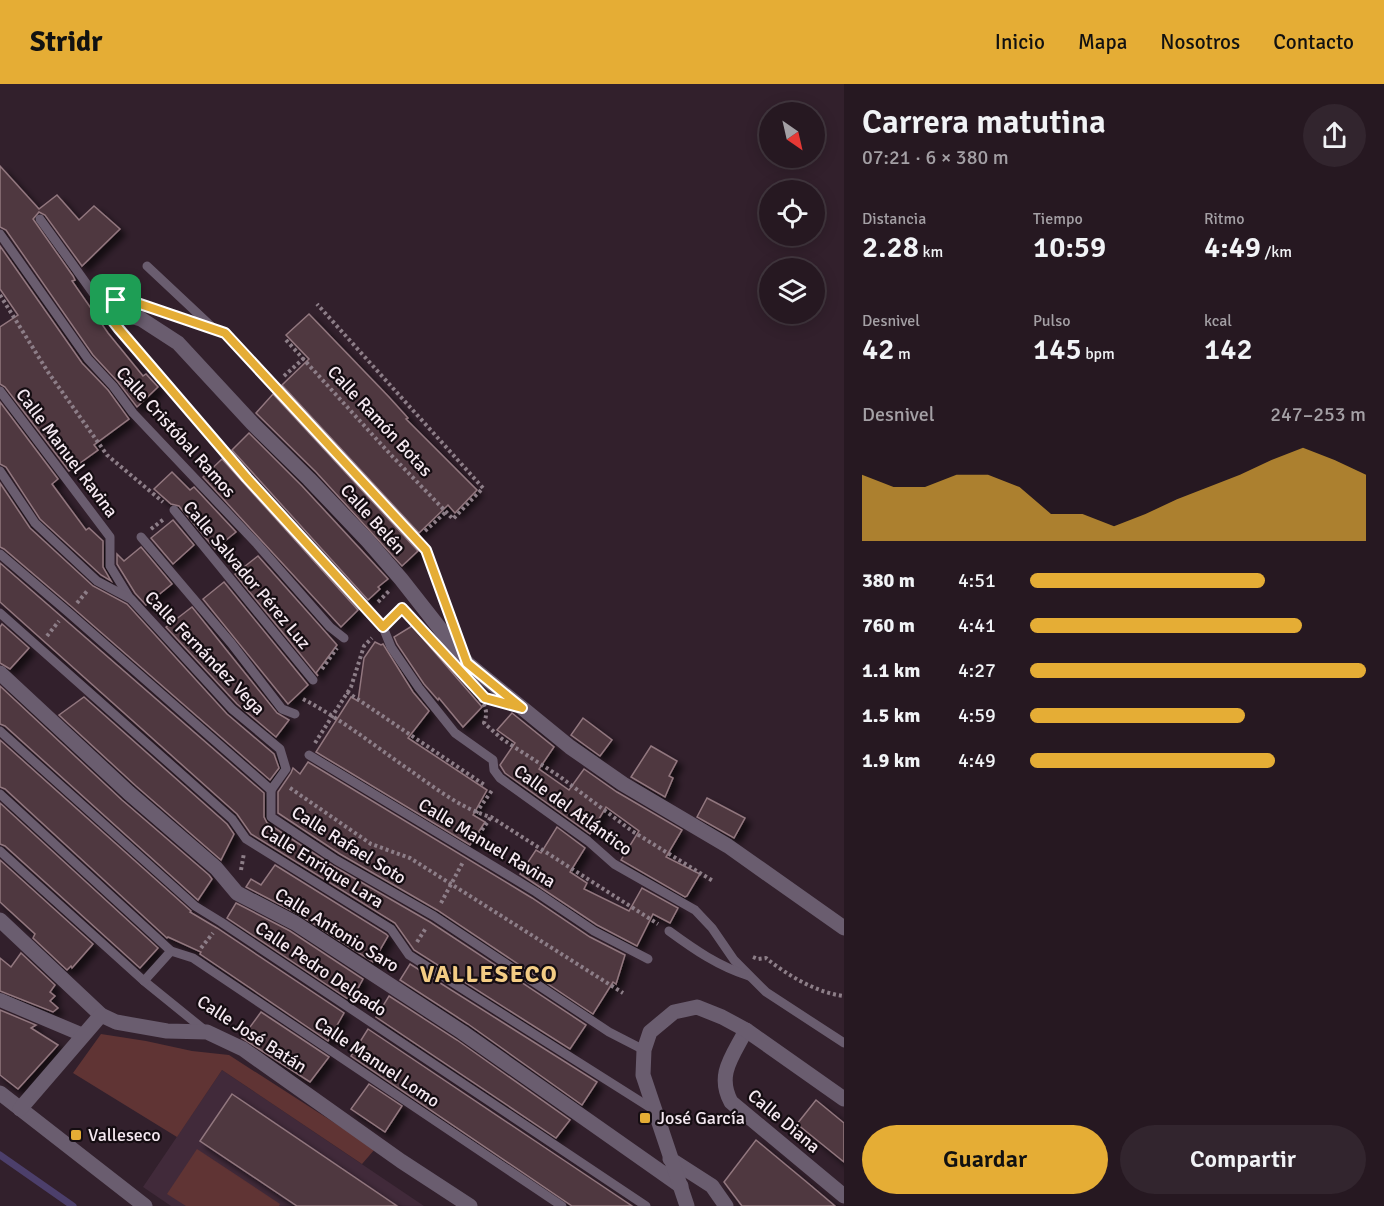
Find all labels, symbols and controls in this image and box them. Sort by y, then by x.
text: Stridr [30,25,102,59]
text: Inicio [995,29,1045,55]
text: Mapa [1078,29,1127,55]
text: Nosotros [1160,29,1240,55]
text: Contacto [1273,29,1354,55]
north arrow [759,102,825,168]
map controls [759,102,825,324]
text: Carrera matutina [862,102,1106,143]
button: share [1303,104,1366,167]
text: 07:21 · 6 × 380 m [862,145,1009,170]
button: locate [759,180,825,246]
text: Distancia [862,209,926,229]
text: Tiempo [1033,209,1083,229]
text: Ritmo [1204,209,1245,229]
text: 2.28 [862,229,919,266]
text: 10:59 [1033,229,1106,266]
text: 4:49 [1204,229,1261,266]
text: km [919,242,943,262]
text: /km [1261,242,1292,262]
button: layers [759,258,825,324]
pin [90,274,141,325]
icon: arrive [99,283,132,316]
text: Desnivel [862,311,920,331]
text: Pulso [1033,311,1071,331]
text: kcal [1204,311,1232,331]
text: 42 [862,331,894,368]
text: 145 [1033,331,1082,368]
text: 142 [1204,331,1253,368]
text: m [894,344,911,364]
text: bpm [1082,344,1115,364]
street label: Calle Ramón Botas [323,361,437,481]
street label: Calle Cristóbal Ramos [111,362,241,502]
street label: Calle Manuel Ravina [11,384,123,522]
text: Desnivel [862,402,935,427]
text: 247–253 m [1270,402,1366,427]
street label: Calle Belén [336,479,410,559]
street label: Calle Salvador Pérez Luz [179,496,315,654]
text: 380 m [862,568,915,593]
text: 4:51 [958,568,996,593]
street label: Calle Fernández Vega [140,586,270,720]
text: 760 m [862,613,915,638]
text: 4:41 [958,613,996,638]
text: 1.1 km [862,658,920,683]
text: 4:27 [958,658,996,683]
text: 1.5 km [862,703,920,728]
text: 4:59 [958,703,996,728]
text: 1.9 km [862,748,920,773]
text: 4:49 [958,748,996,773]
street label: Calle del Atlántico [509,760,637,860]
street label: Calle Manuel Ravina [415,793,559,893]
street label: Calle Rafael Soto [288,801,410,889]
street label: Calle Enrique Lara [256,819,388,913]
street label: Calle Antonio Saro [271,883,403,977]
street label: Calle Pedro Delgado [251,917,391,1021]
district label: VALLESECO [420,959,558,989]
street label: Calle José Batán [193,990,311,1078]
street label: Calle Manuel Lomo [310,1012,444,1112]
street label: Calle Diana [743,1084,825,1158]
place label: José García [657,1107,745,1129]
marker: José García [638,1111,652,1125]
place label: Valleseco [88,1124,161,1146]
button: Guardar [862,1125,1108,1194]
button: Compartir [1120,1125,1366,1194]
marker: Valleseco [69,1128,83,1142]

